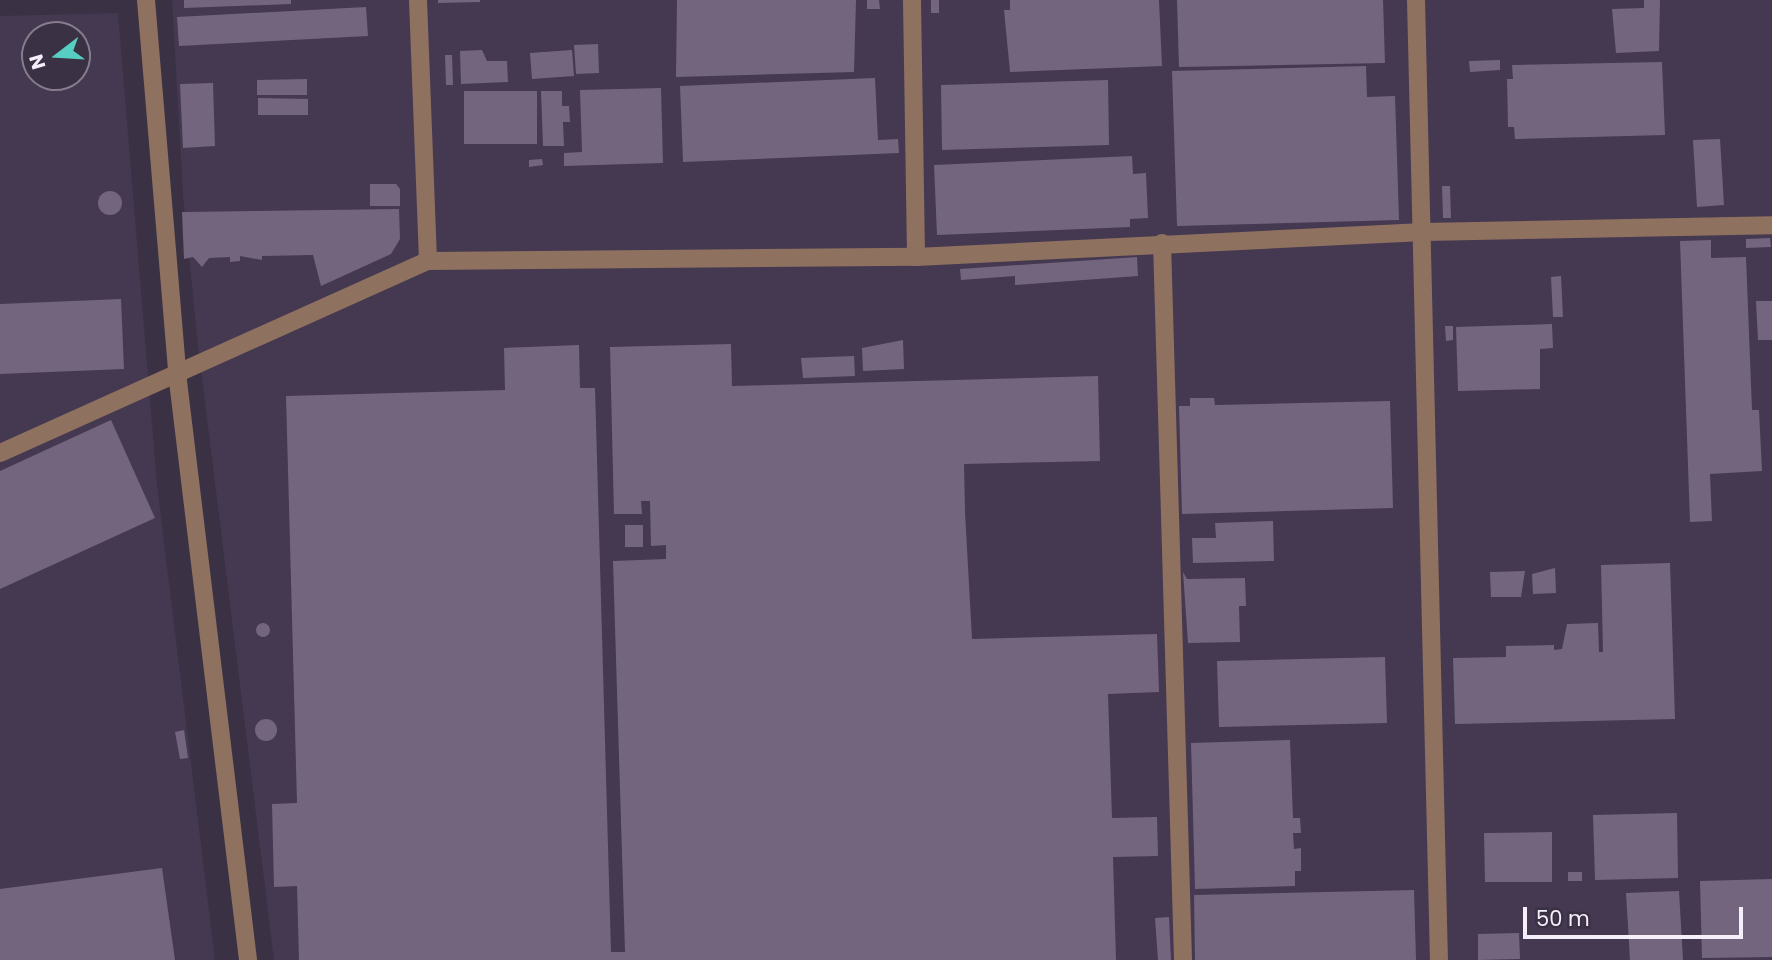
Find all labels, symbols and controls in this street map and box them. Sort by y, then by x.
north arrow [21,21,91,91]
text: N [22,51,52,72]
scale bar [1527,894,1748,938]
text: 50 m [1536,904,1590,933]

